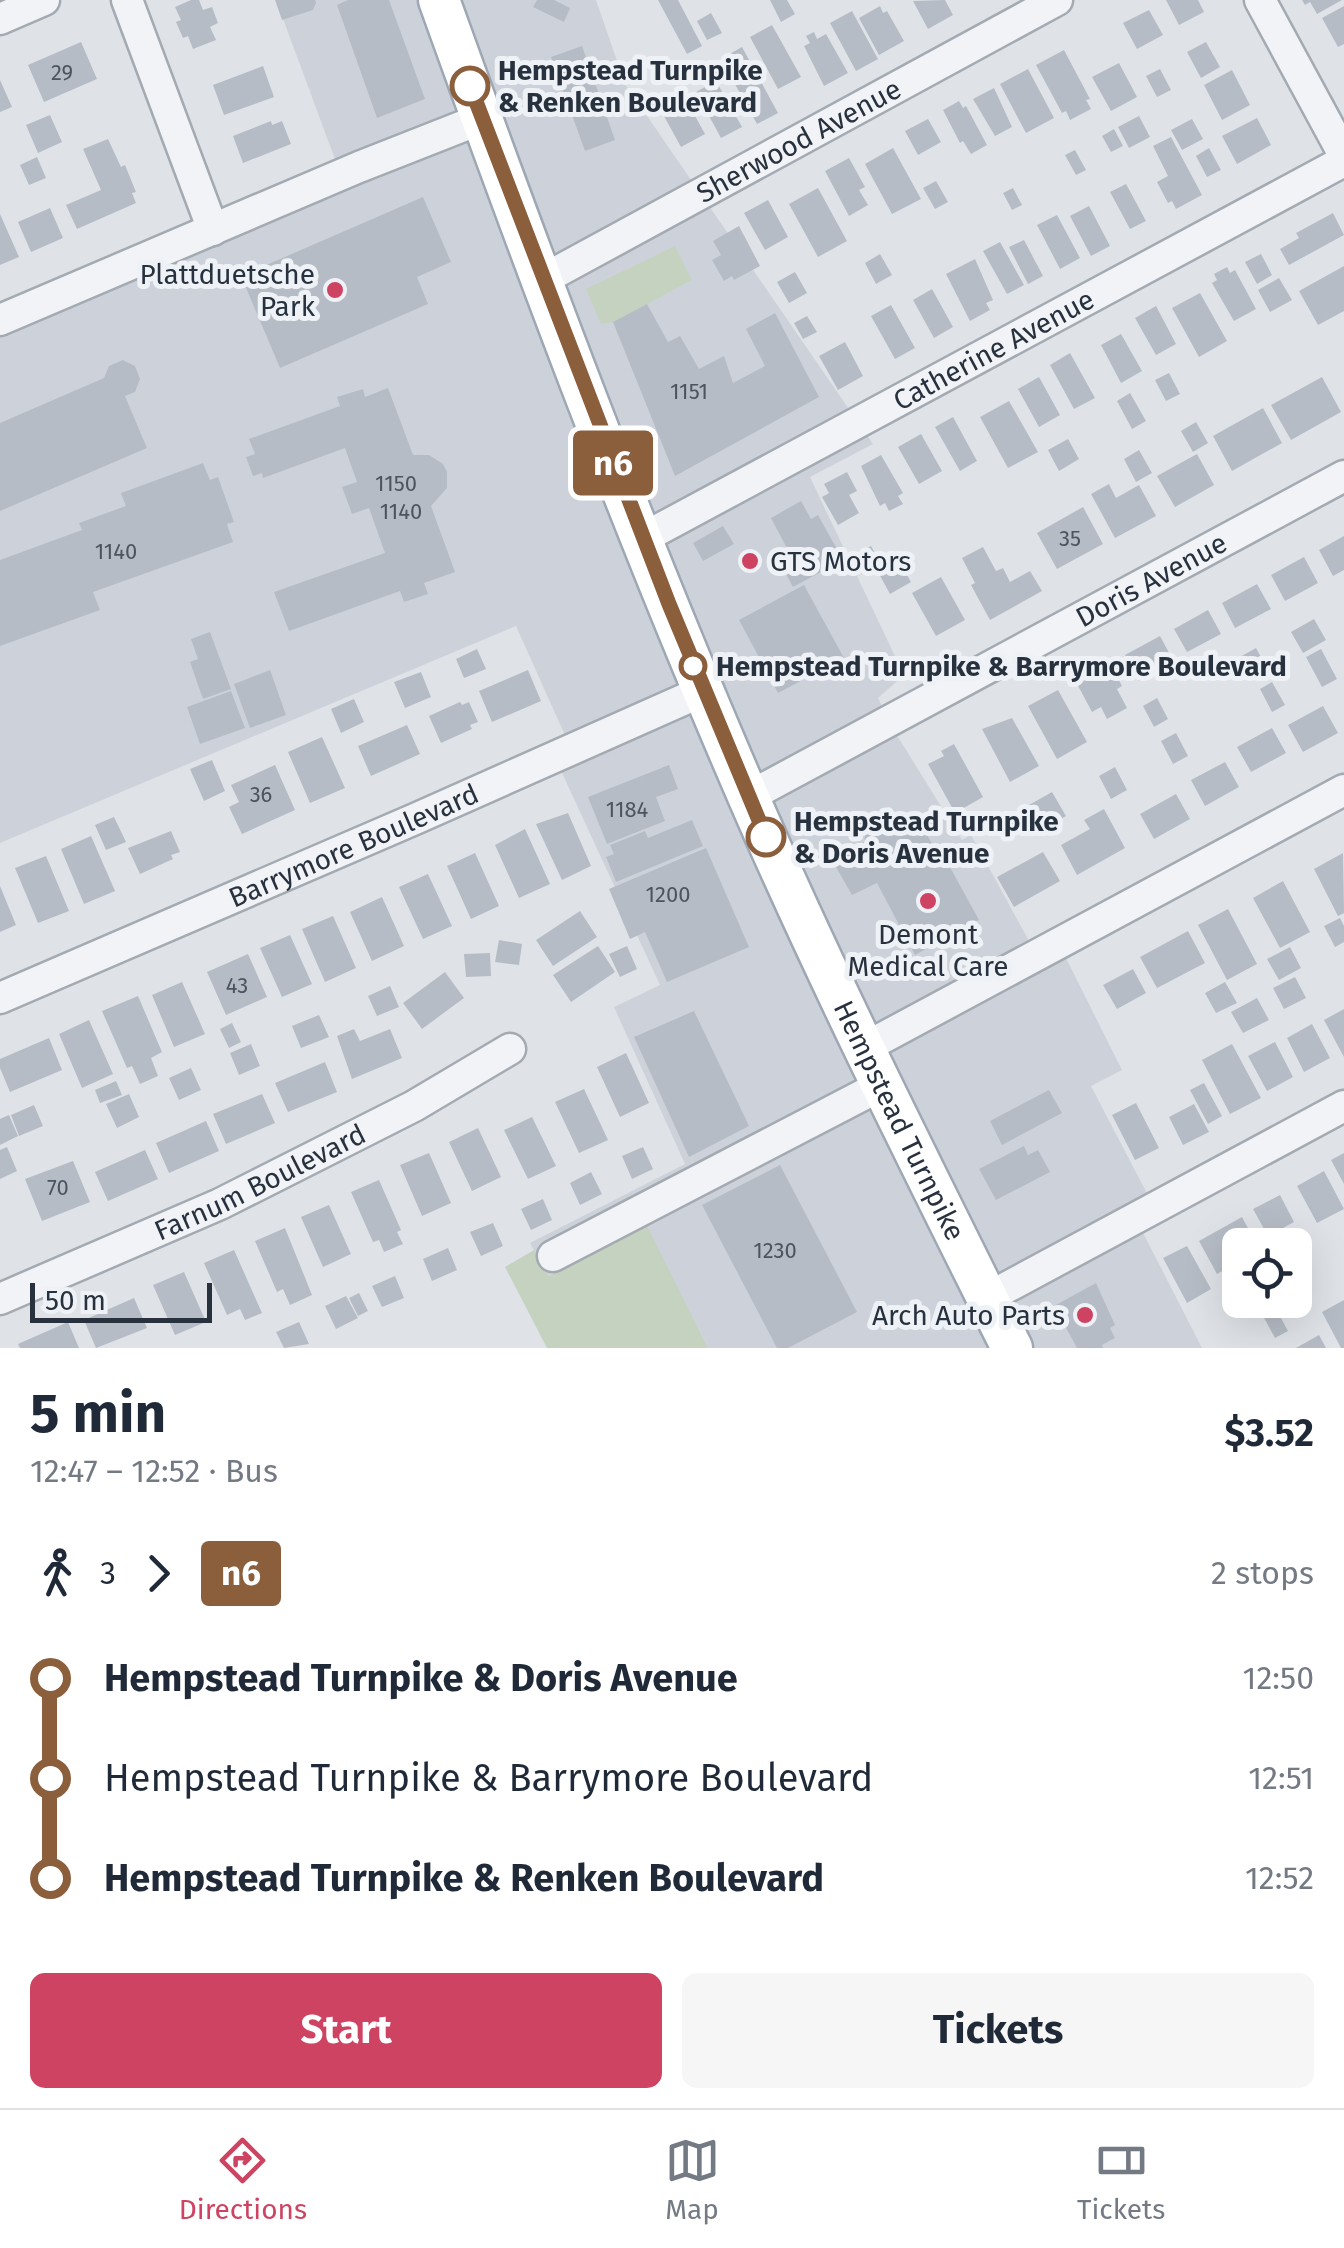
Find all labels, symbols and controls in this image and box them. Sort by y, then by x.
place label: Hempstead Turnpike & Renken Boulevard [498,54,763,119]
house number: 29 [51,59,73,86]
marker: Hempstead Turnpike & Renken Boulevard [451,67,489,105]
street label: Sherwood Avenue [691,72,907,210]
place label: Plattduetsche Park [139,258,316,323]
marker: Plattduetsche Park [324,279,346,301]
street label: Catherine Avenue [888,283,1100,417]
house number: 1151 [670,378,708,405]
line badge: n6 [568,430,658,496]
text: n6 [593,442,633,484]
house number: 1150 [375,470,417,497]
house number: 1140 [380,498,422,525]
house number: 35 [1059,525,1081,552]
street label: Doris Avenue [1070,526,1233,634]
house number: 1140 [95,538,137,565]
place label: GTS Motors [770,545,911,578]
marker: GTS Motors [739,550,761,572]
place label: Hempstead Turnpike & Barrymore Boulevard [716,650,1287,683]
marker: Hempstead Turnpike & Barrymore Boulevard [680,653,706,679]
street label: Barrymore Boulevard [224,777,484,914]
house number: 36 [250,781,272,808]
house number: 1184 [606,796,649,823]
place label: Hempstead Turnpike & Doris Avenue [794,805,1059,870]
marker: Hempstead Turnpike & Doris Avenue [747,818,785,856]
house number: 1200 [646,881,690,908]
marker: Demont Medical Care [917,890,939,912]
place label: Demont Medical Care [847,918,1009,983]
house number: 43 [226,972,248,999]
street label: Hempstead Turnpike [827,995,972,1246]
street label: Farnum Boulevard [150,1117,371,1247]
house number: 70 [47,1174,69,1201]
map controls [1222,1228,1312,1318]
button: locate [1222,1228,1312,1318]
house number: 1230 [753,1237,797,1264]
scale bar [30,1278,212,1322]
text: 50 m [45,1284,106,1317]
place label: Arch Auto Parts [872,1299,1065,1332]
marker: Arch Auto Parts [1074,1304,1096,1326]
text: 5 min [30,1381,166,1447]
text: $3.52 [1224,1410,1314,1456]
text: 12:47 – 12:52 · Bus [30,1452,278,1490]
icon: walk [30,1546,85,1601]
icon: forward [131,1546,186,1601]
text: n6 [221,1552,261,1594]
text: 3 [100,1554,116,1592]
text: 2 stops [1211,1554,1314,1592]
text: Hempstead Turnpike & Doris Avenue [104,1655,738,1701]
text: 12:50 [1243,1659,1314,1697]
text: Hempstead Turnpike & Barrymore Boulevard [104,1755,873,1801]
text: 12:51 [1248,1759,1314,1797]
text: Hempstead Turnpike & Renken Boulevard [104,1855,824,1901]
text: 12:52 [1245,1859,1314,1897]
button: Start [30,1973,662,2088]
button: Tickets [682,1973,1314,2088]
tab: Directions [179,2133,307,2226]
tab: Map [665,2133,720,2226]
tab: Tickets [1077,2133,1165,2226]

